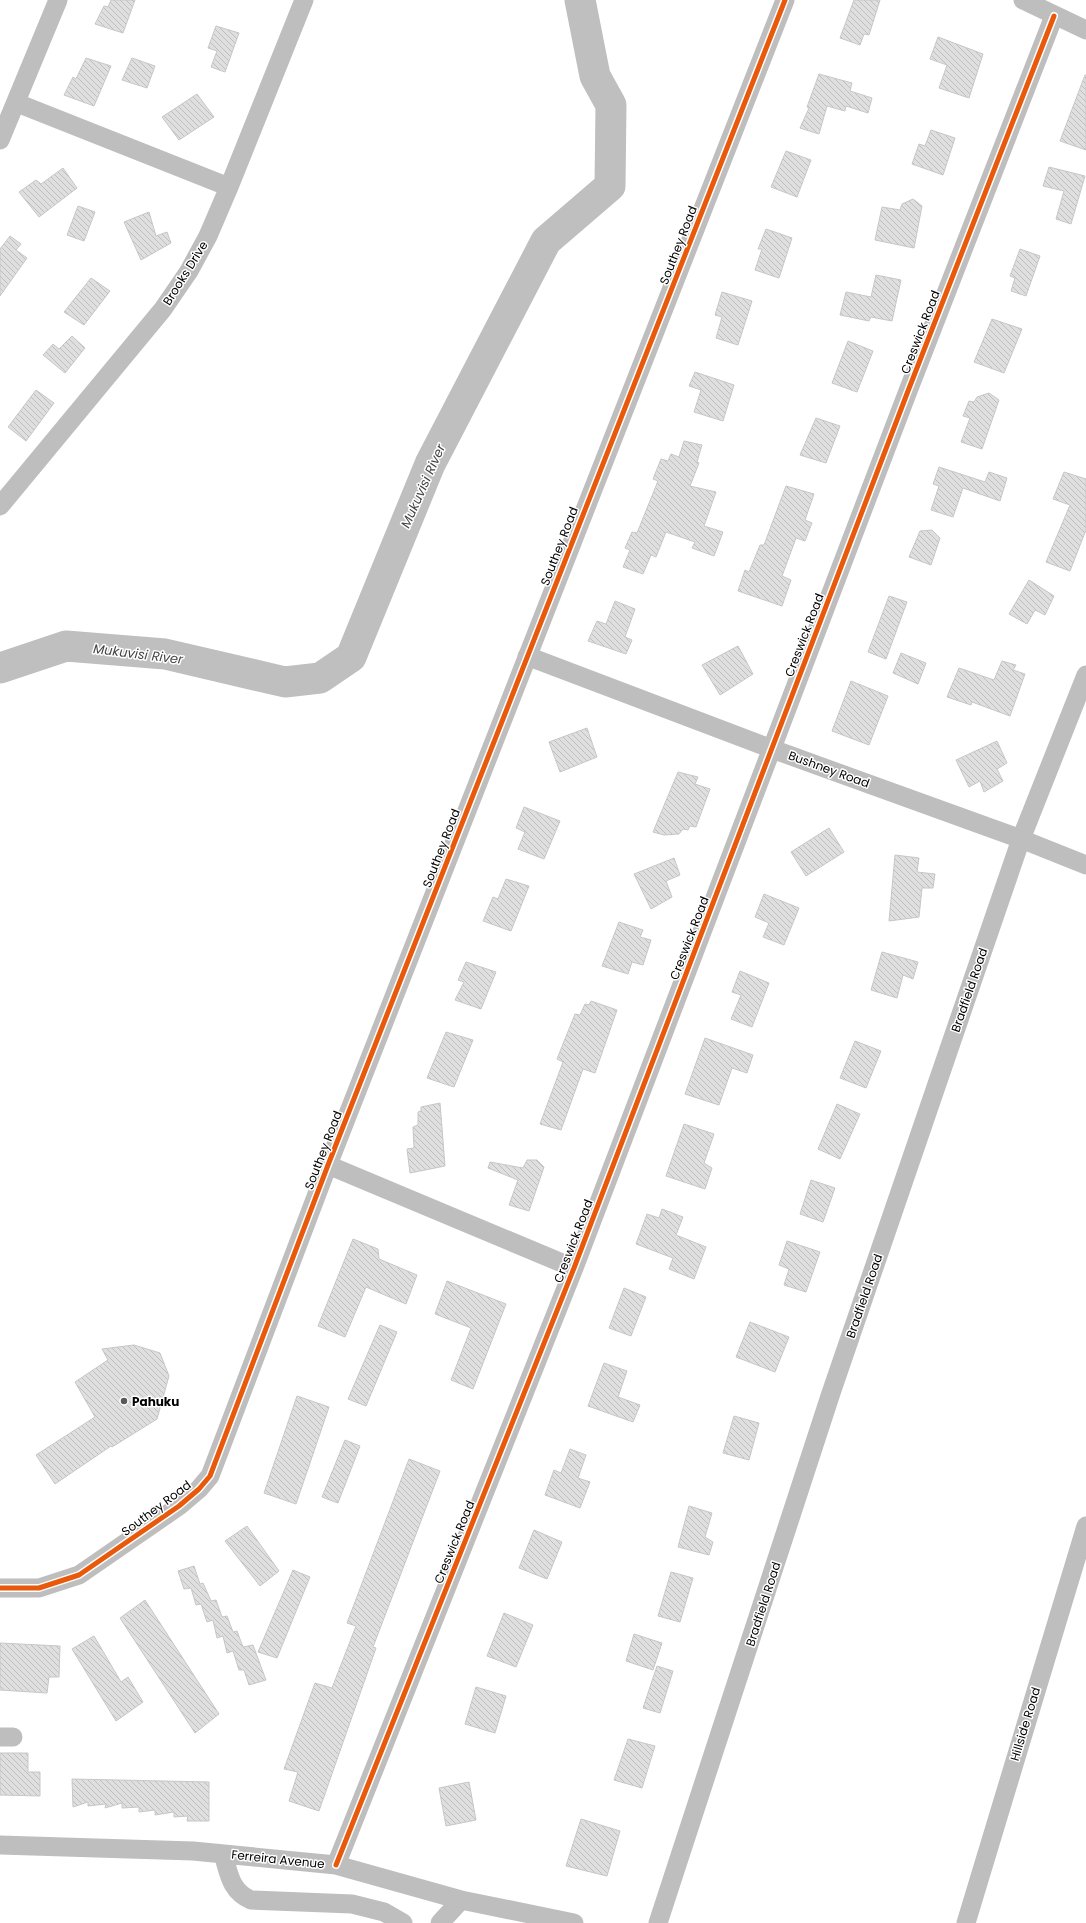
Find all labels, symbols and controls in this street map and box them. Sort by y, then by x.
street label: Southey Road [655,203,701,287]
street label: Brooks Drive [158,238,212,308]
street label: Creswick Road [896,288,944,376]
water label: Mukuvisi River [396,440,450,531]
street label: Southey Road [536,504,582,588]
street label: Creswick Road [780,591,828,679]
water label: Mukuvisi River [92,639,185,669]
street label: Bushney Road [786,746,872,792]
street label: Southey Road [418,806,464,890]
street label: Creswick Road [665,894,713,982]
street label: Bradfield Road [947,946,991,1034]
street label: Southey Road [300,1108,346,1192]
street label: Creswick Road [549,1197,597,1285]
street label: Bradfield Road [842,1252,886,1340]
place label: Pahuku [132,1393,179,1410]
marker: Pahuku [119,1396,129,1406]
street label: Southey Road [118,1476,194,1540]
street label: Creswick Road [430,1498,478,1586]
street label: Bradfield Road [741,1560,785,1648]
street label: Hillside Road [1006,1685,1044,1763]
street label: Ferreira Avenue [231,1846,325,1872]

